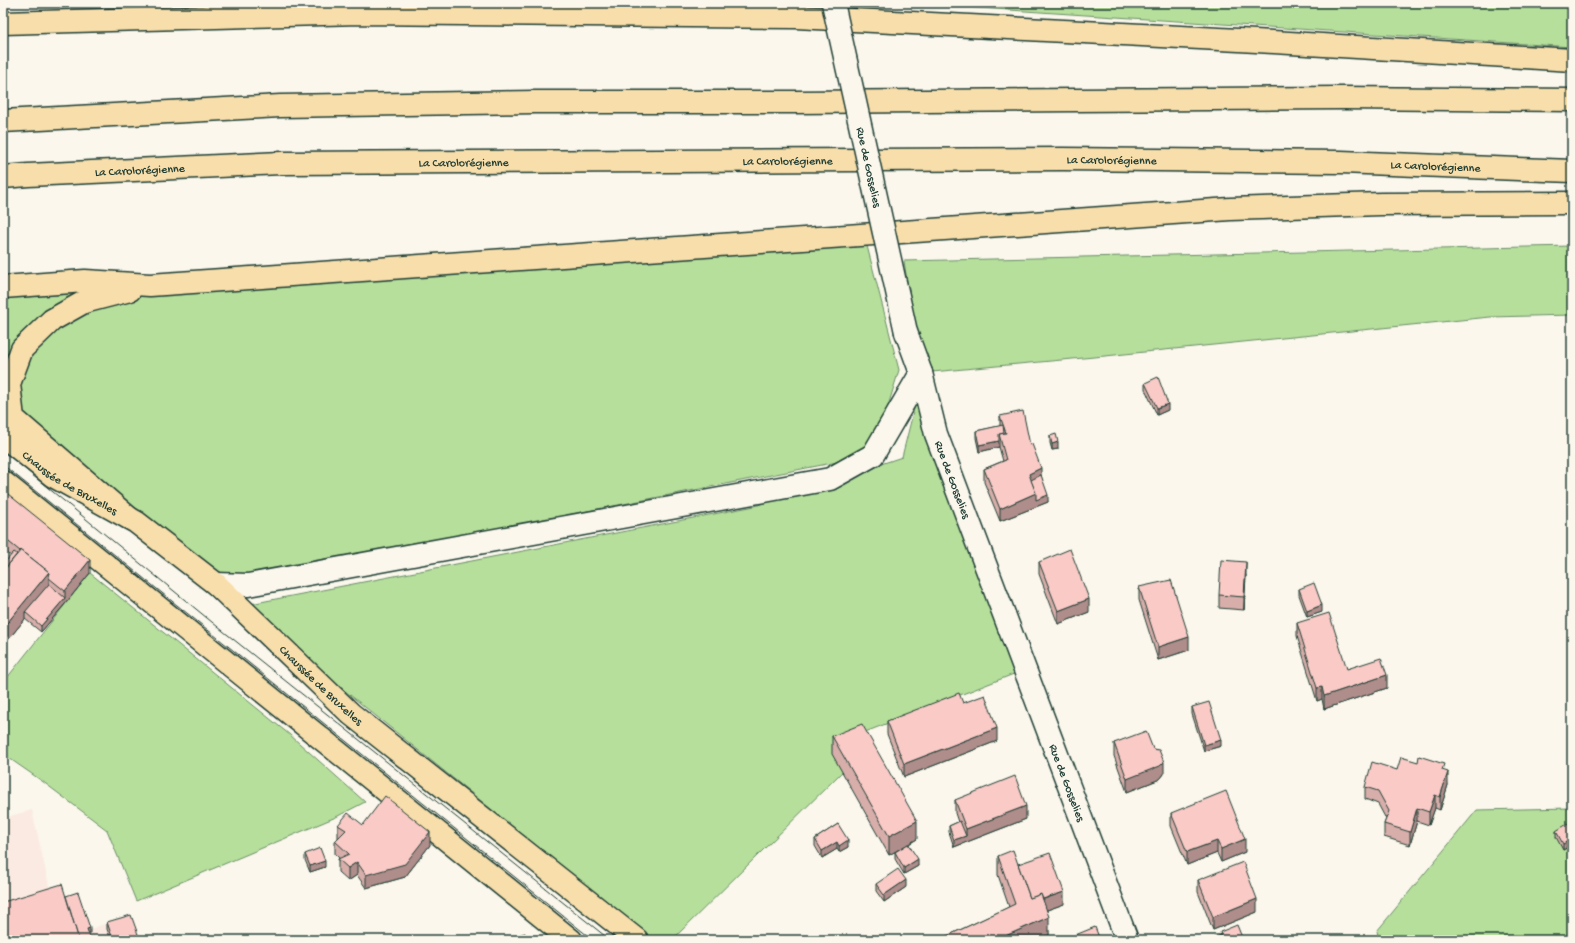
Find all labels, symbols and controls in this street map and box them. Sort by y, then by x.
street label: Rue de Gosselies [852,126,883,209]
street label: La Carolorégienne [1066,154,1158,169]
street label: La Carolorégienne [743,155,834,170]
street label: La Carolorégienne [419,157,510,171]
street label: La Carolorégienne [1390,159,1482,176]
street label: La Carolorégienne [95,163,186,181]
street label: Rue de Gosselies [930,439,972,521]
street label: Chaussée de Bruxelles [18,449,120,520]
street label: Chaussée de Bruxelles [275,643,365,730]
street label: Rue de Gosselies [1045,742,1087,825]

